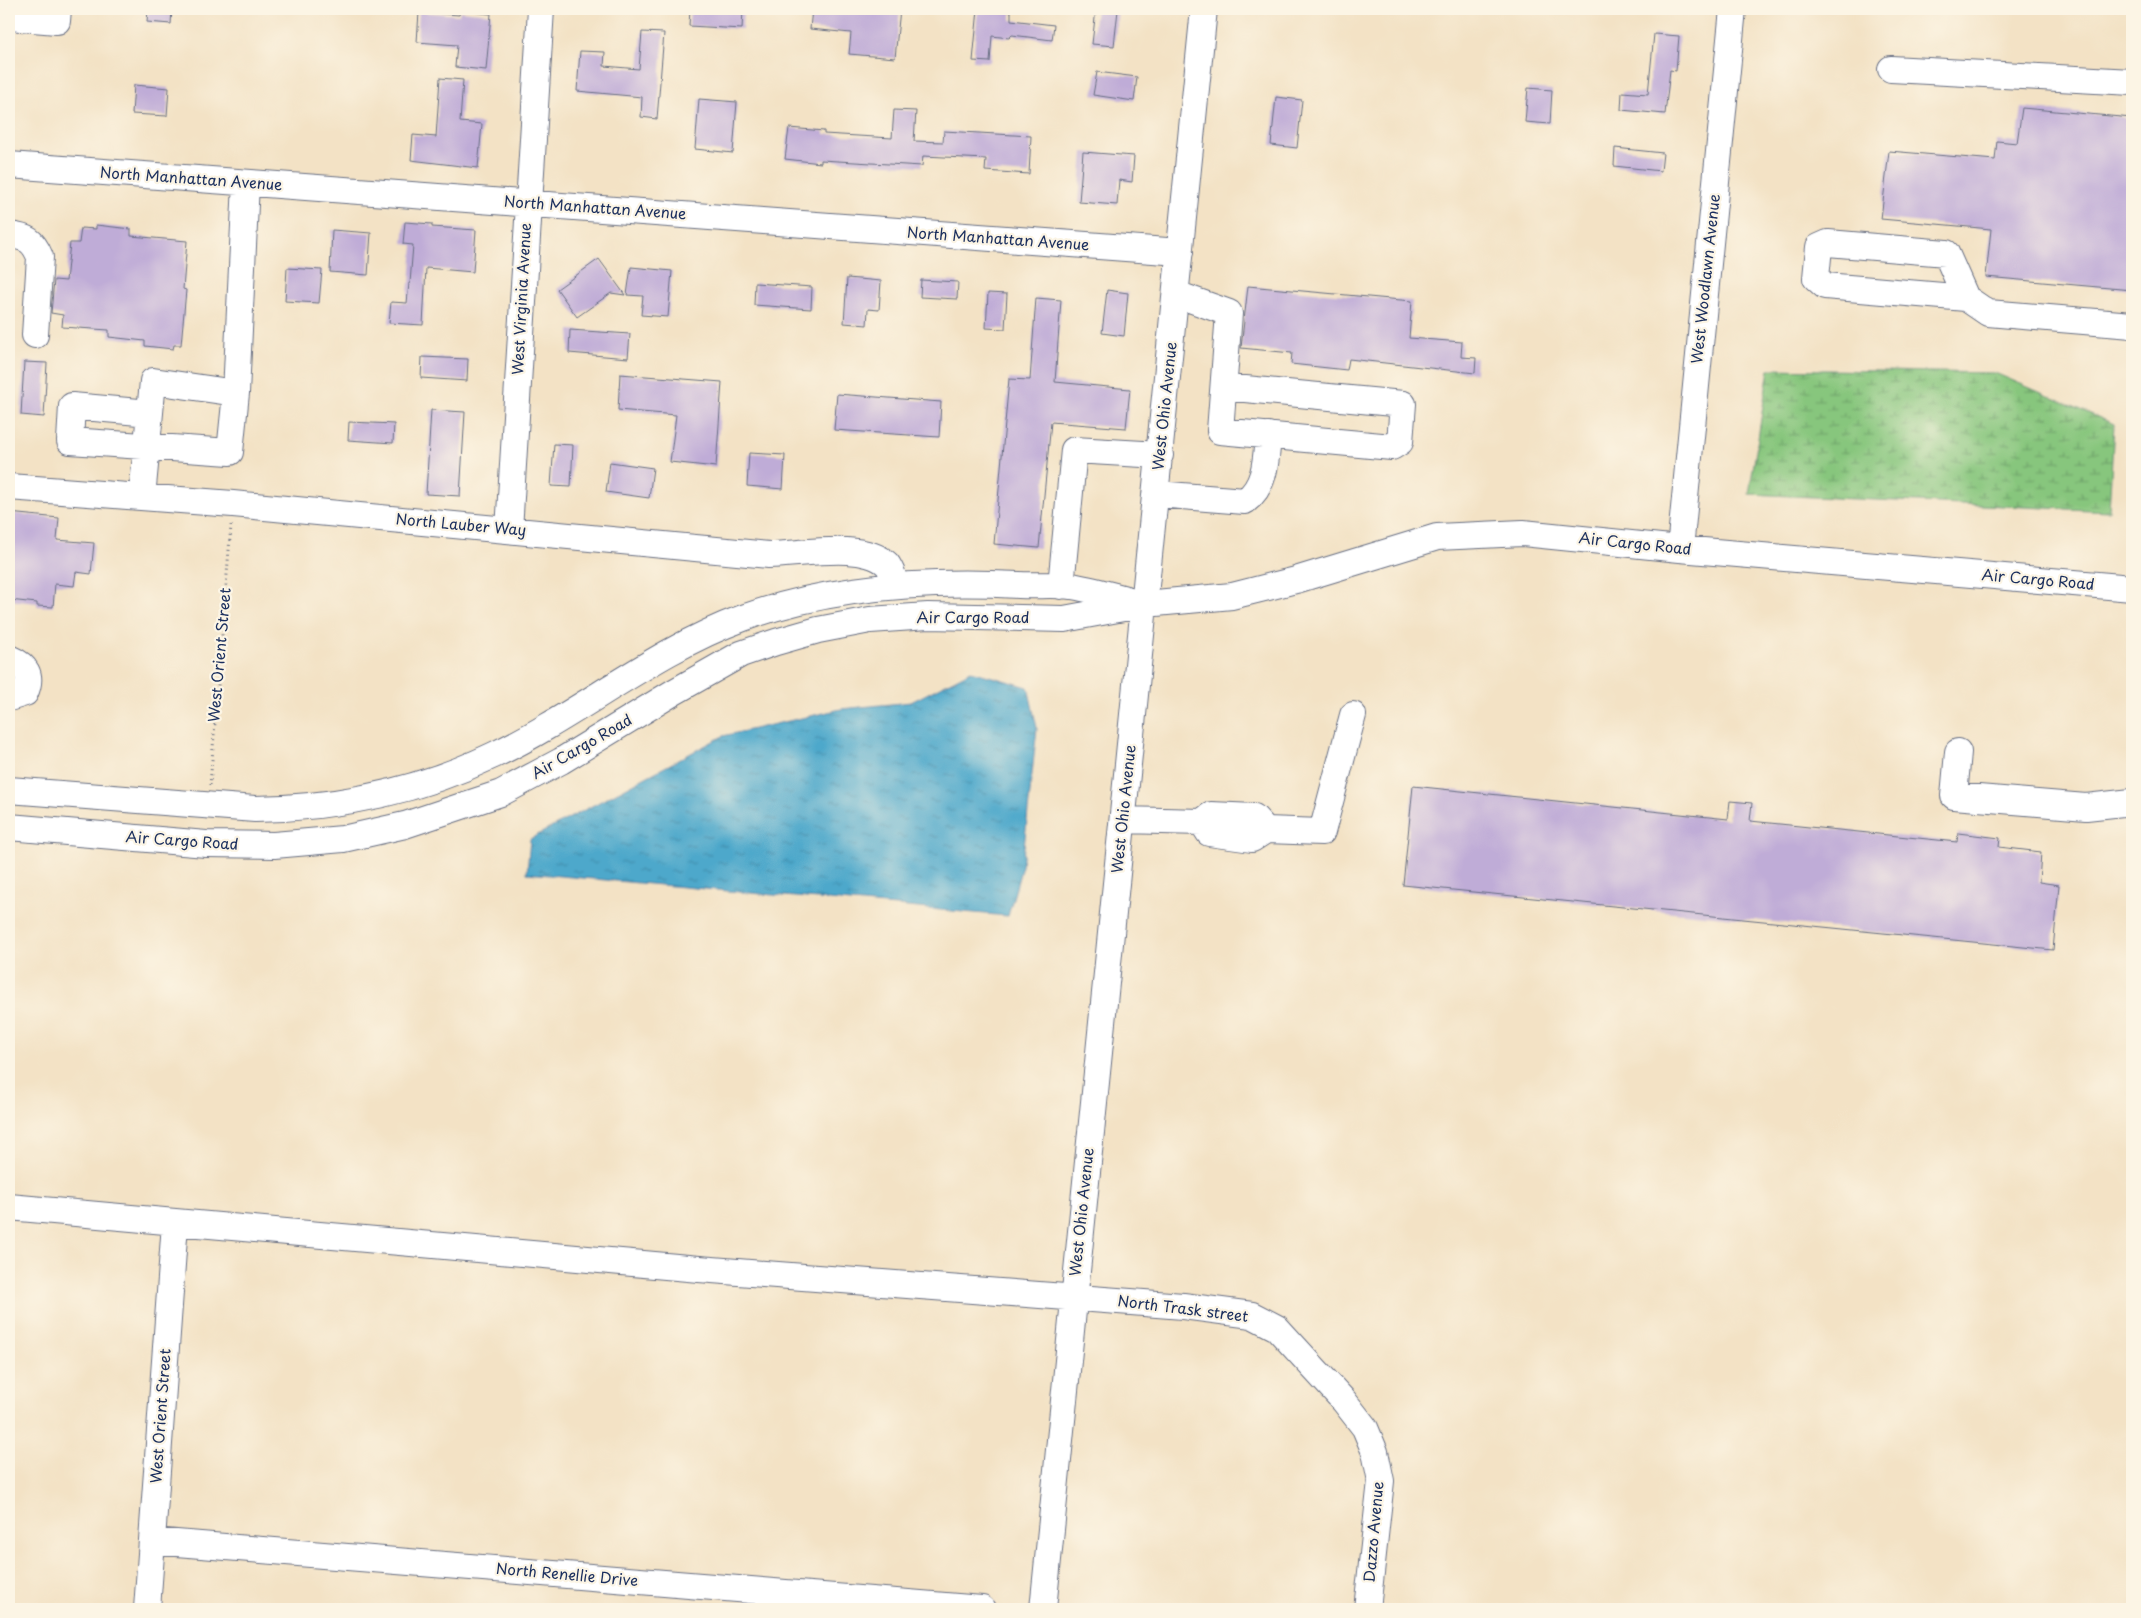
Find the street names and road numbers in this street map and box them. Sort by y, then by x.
street label: North Manhattan Avenue [99,160,283,195]
street label: North Manhattan Avenue [503,189,687,224]
street label: West Woodlawn Avenue [1684,193,1725,365]
street label: North Manhattan Avenue [906,220,1090,255]
street label: West Virginia Avenue [505,222,536,376]
street label: West Ohio Avenue [1145,340,1182,471]
street label: North Lauber Way [395,506,527,541]
street label: Air Cargo Road [1578,525,1693,560]
street label: Air Cargo Road [1981,562,2095,595]
street label: West Orient Street [201,587,236,723]
street label: Air Cargo Road [916,605,1030,628]
street label: Air Cargo Road [527,707,636,784]
street label: West Ohio Avenue [1104,743,1141,874]
street label: Air Cargo Road [125,824,239,855]
street label: West Ohio Avenue [1062,1146,1099,1277]
street label: North Trask street [1116,1288,1250,1327]
street label: West Orient Street [143,1348,176,1484]
street label: Dazzo Avenue [1357,1480,1388,1583]
street label: North Renellie Drive [495,1556,639,1591]

